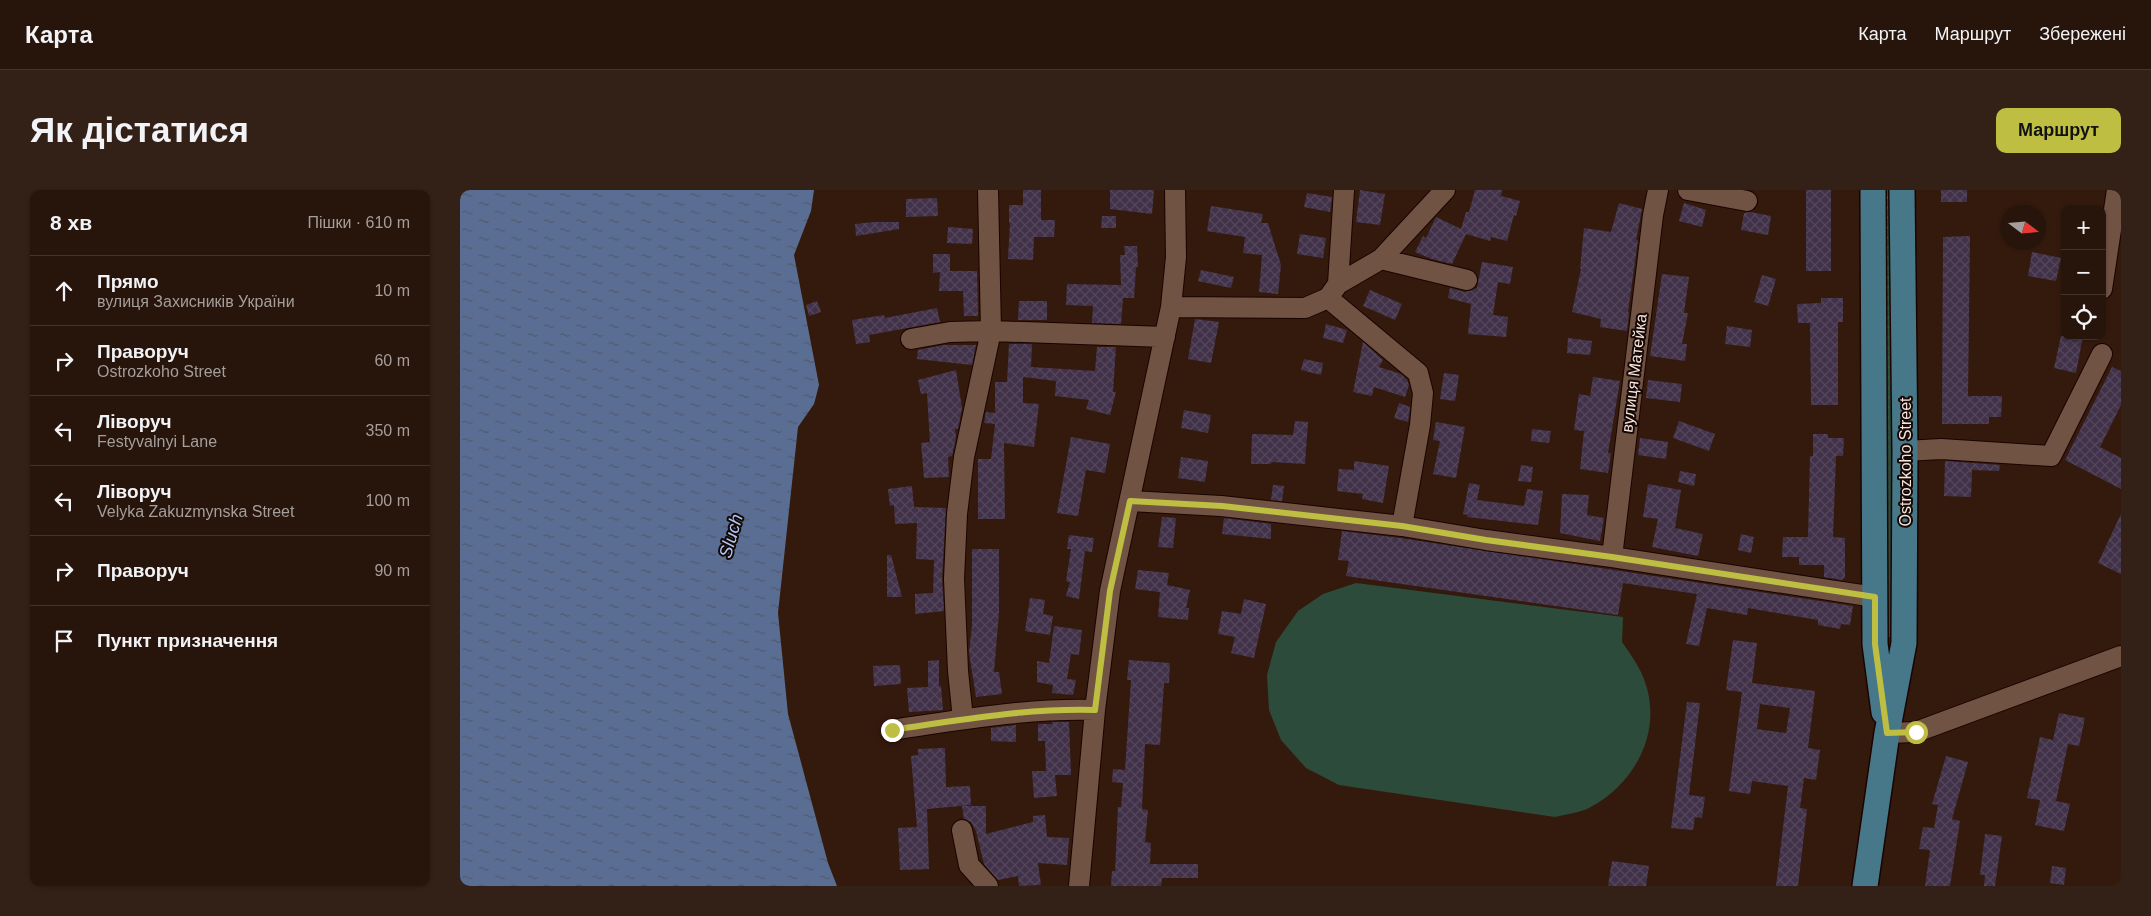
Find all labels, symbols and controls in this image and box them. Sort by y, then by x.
text: Карта [25,21,93,48]
text: Карта [1858,24,1906,44]
text: Маршрут [1934,24,2011,44]
text: Збережені [2039,24,2126,44]
button: Маршрут [1996,108,2121,153]
text: Як дістатися [30,110,249,149]
north arrow [2001,205,2046,250]
map controls [2061,205,2106,340]
button: + [2061,205,2106,250]
text: 8 хв [50,211,92,234]
text: Пішки · 610 m [307,214,410,231]
button: − [2061,250,2106,295]
text: Прямо [97,271,159,292]
icon: ahead [50,277,78,305]
text: 10 m [374,282,410,299]
text: вулиця Захисників України [97,293,295,310]
button: locate [2061,295,2106,340]
street label: вулиця Матейка [1618,312,1650,433]
text: Праворуч [97,341,189,362]
icon: right [50,347,78,375]
text: 60 m [374,352,410,369]
text: Ostrozkoho Street [97,363,226,380]
street label: Ostrozkoho Street [1897,397,1914,526]
text: Ліворуч [97,411,172,432]
icon: left [50,417,78,445]
text: 350 m [366,422,410,439]
text: Festyvalnyi Lane [97,433,217,450]
text: Ліворуч [97,481,172,502]
icon: left [50,487,78,515]
text: 100 m [366,492,410,509]
text: Velyka Zakuzmynska Street [97,503,294,520]
water label: Sluch [715,512,747,560]
icon: right [50,557,78,585]
text: Праворуч [97,560,189,581]
text: 90 m [374,562,410,579]
icon: arrive [50,627,78,655]
text: Пункт призначення [97,630,278,651]
route end [881,719,904,742]
route start [1905,721,1928,744]

